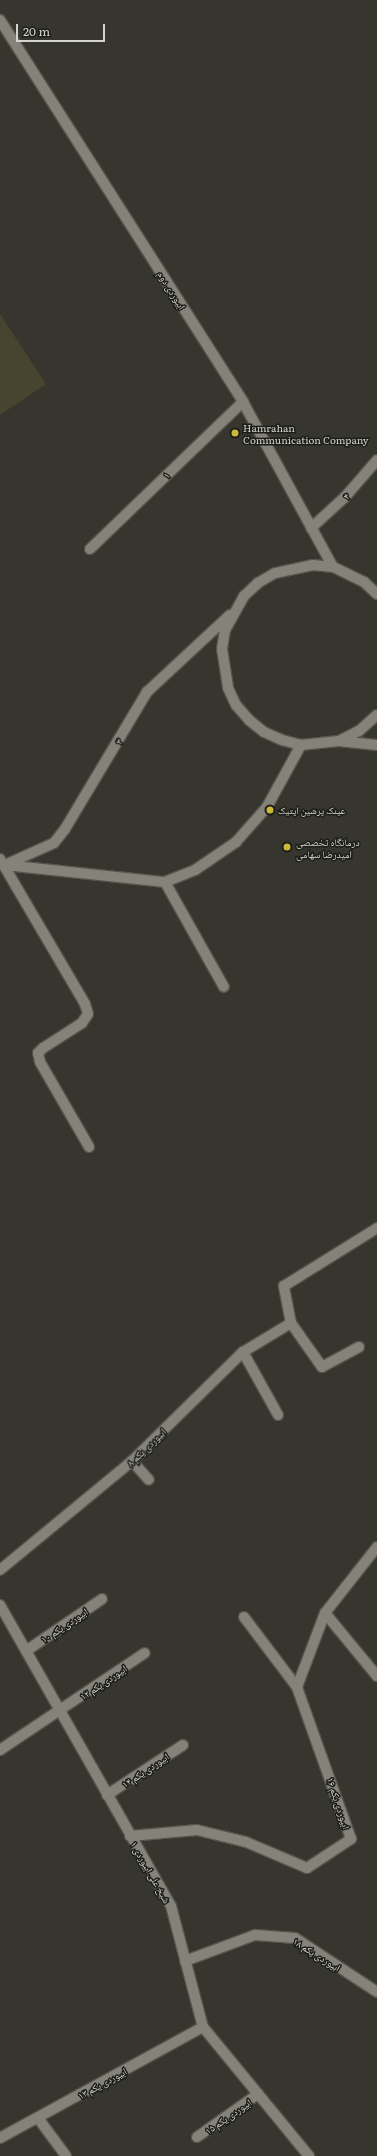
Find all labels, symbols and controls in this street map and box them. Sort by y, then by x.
scale bar [18,16,107,42]
text: 20 m [23,22,50,40]
street label: ابیوردی دوم [155,268,189,312]
place label: Hamrahan Communication Company [243,421,369,444]
marker: Hamrahan Communication Company [230,428,240,438]
street label: ۱ [160,469,172,481]
street label: ۴ [340,490,352,502]
street label: ۳ [112,736,124,746]
place label: عینک پرشین اپتیک [278,804,346,816]
marker: عینک پرشین اپتیک [265,805,275,815]
place label: درمانگاه تخصصی امیدرضا سهامی [296,835,360,858]
marker: درمانگاه تخصصی امیدرضا سهامی [281,841,293,853]
street label: ۸ ابیوردی یکم [124,1426,168,1468]
street label: ۱۰ ابیوردی یکم [38,1605,90,1645]
street label: ۱۲ ابیوردی یکم [77,1662,129,1702]
street label: ۱۴ ابیوردی یکم [119,1750,171,1790]
street label: ۱۶ ابیوردی یکم [325,1776,353,1830]
street label: شیخ علی ابیوردی ۱ [128,1839,174,1905]
street label: ۱۸ ابیوردی یکم [291,1935,343,1973]
street label: ۱۳ ابیوردی یکم [76,2065,128,2101]
street label: ۱۵ ابیوردی یکم [202,2096,254,2136]

